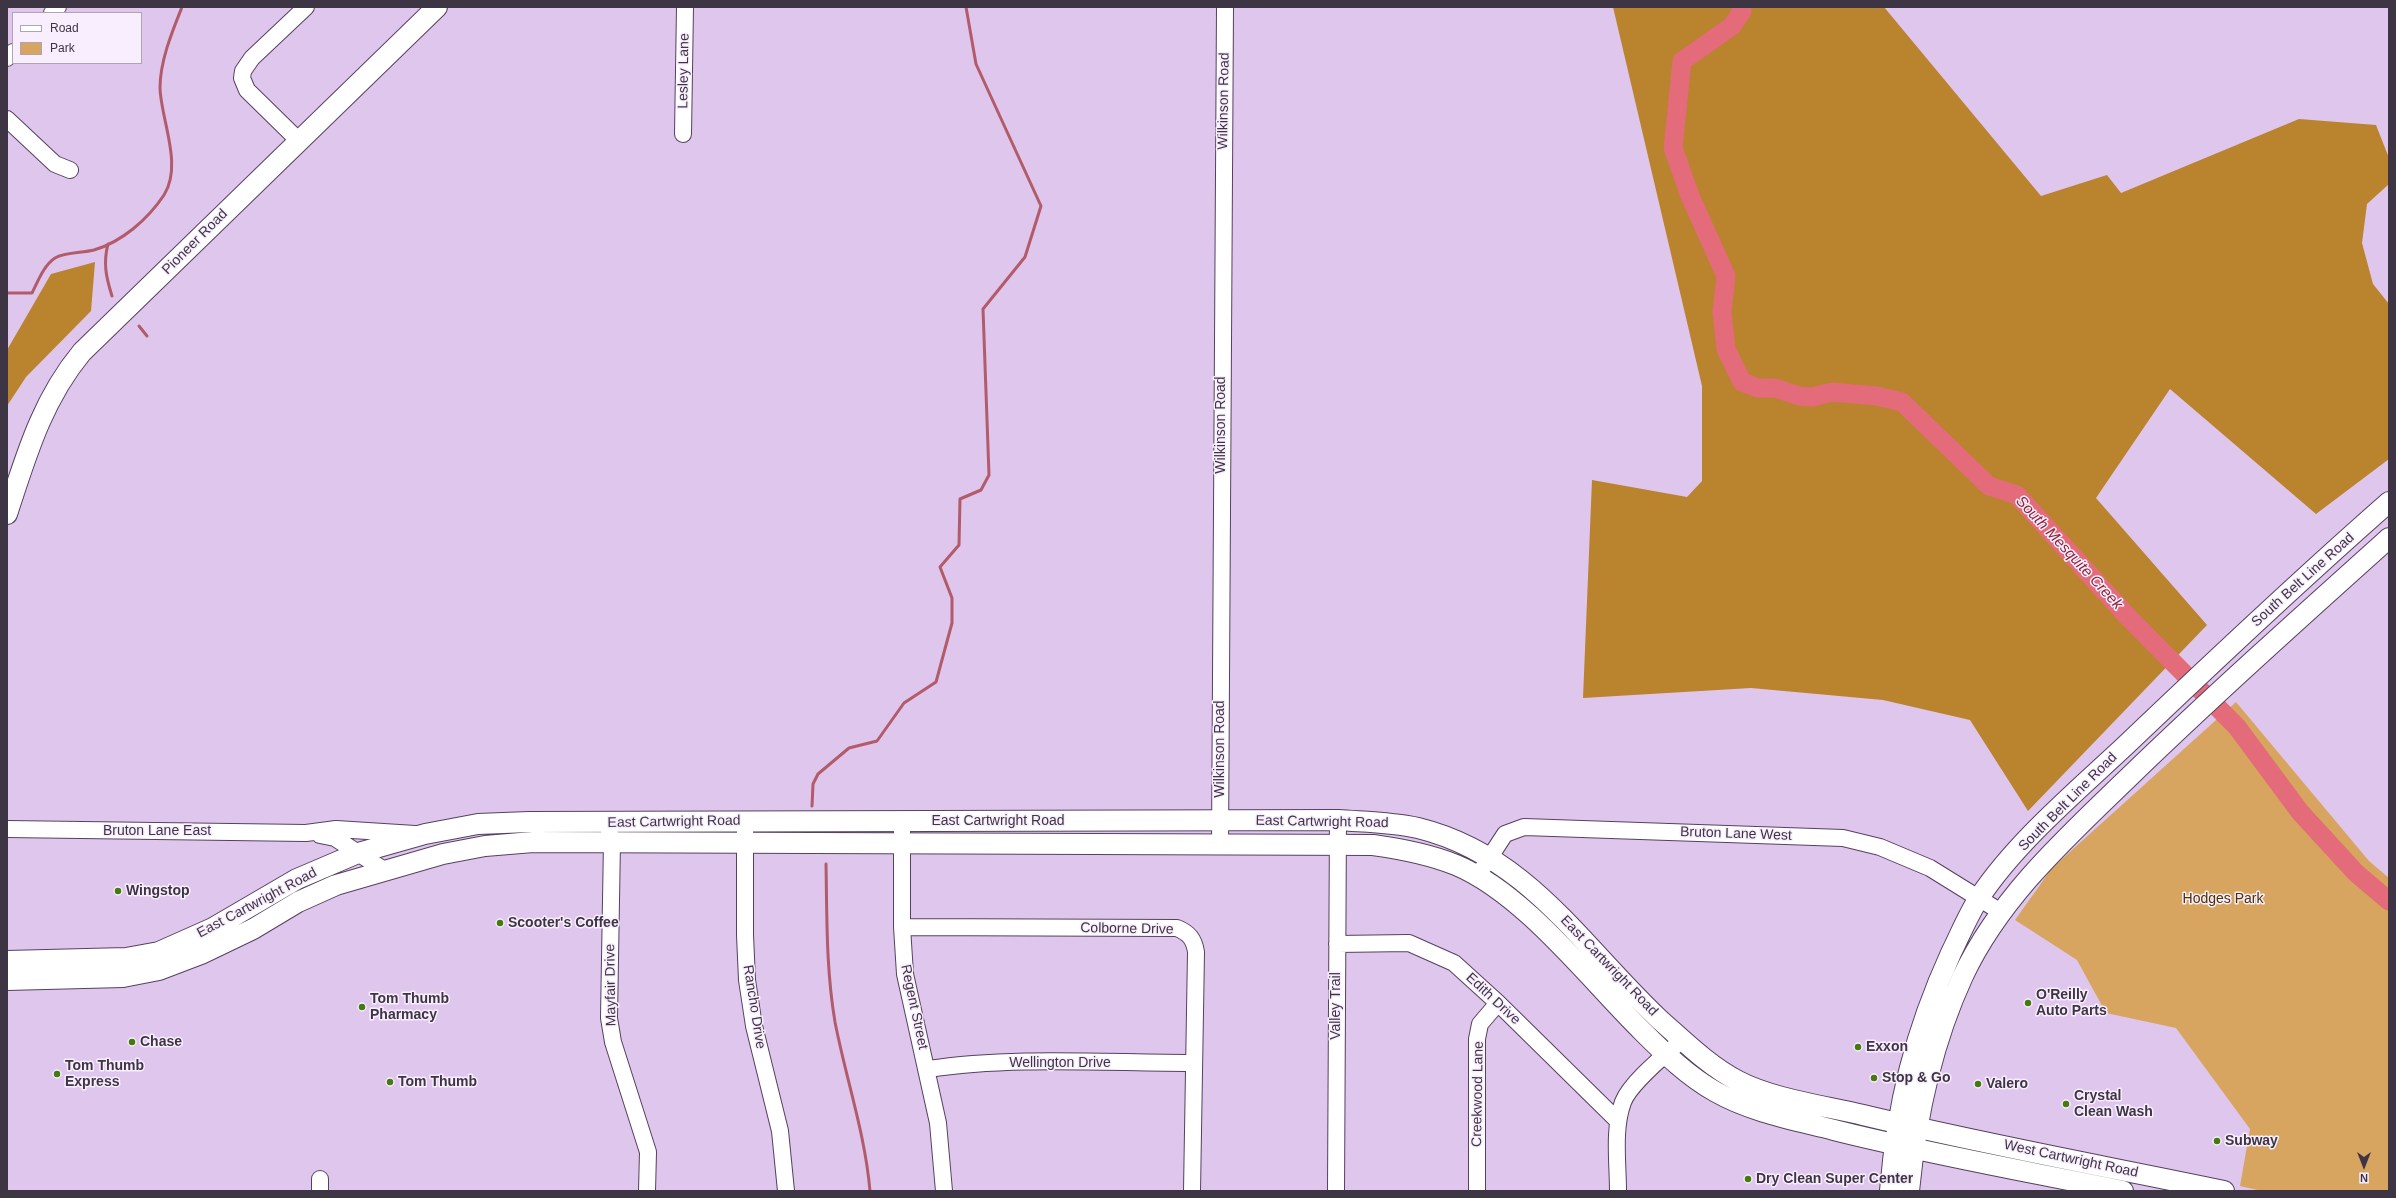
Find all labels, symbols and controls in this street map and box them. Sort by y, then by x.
legend [12,12,142,64]
text: Road [50,21,79,35]
street label: Lesley Lane [675,33,693,109]
text: Park [50,41,75,55]
street label: Wilkinson Road [1215,52,1233,150]
street label: Pioneer Road [159,206,231,278]
street label: Wilkinson Road [1213,376,1229,474]
water label: South Mesquite Creek [2012,493,2126,613]
street label: South Belt Line Road [2248,529,2358,631]
street label: Wilkinson Road [1212,700,1228,798]
street label: South Belt Line Road [2015,749,2121,855]
street label: East Cartwright Road [607,812,741,832]
street label: East Cartwright Road [1255,812,1389,832]
street label: East Cartwright Road [931,813,1065,829]
street label: Bruton Lane East [103,823,211,839]
street label: Bruton Lane West [1680,824,1792,844]
street label: East Cartwright Road [194,864,320,942]
place label: Wingstop [126,883,190,899]
marker: Wingstop [113,886,123,896]
park label: Hodges Park [2183,891,2263,907]
street label: East Cartwright Road [1557,912,1661,1020]
place label: Scooter's Coffee [508,915,619,931]
marker: Scooter's Coffee [495,918,505,928]
street label: Colborne Drive [1080,920,1174,938]
street label: Mayfair Drive [602,944,620,1026]
street label: Regent Street [897,963,931,1051]
street label: Rancho Drive [739,964,769,1050]
street label: Edith Drive [1462,970,1524,1028]
street label: Valley Trail [1328,972,1344,1040]
place label: O'Reilly Auto Parts [2036,987,2107,1020]
place label: Tom Thumb Pharmacy [370,991,449,1024]
marker: O'Reilly Auto Parts [2023,998,2033,1008]
marker: Tom Thumb Pharmacy [357,1002,367,1012]
place label: Chase [140,1034,182,1050]
marker: Chase [127,1037,137,1047]
place label: Exxon [1866,1039,1908,1055]
street label: Creekwood Lane [1469,1041,1487,1147]
marker: Exxon [1853,1042,1863,1052]
street label: Wellington Drive [1009,1055,1111,1071]
place label: Tom Thumb Express [65,1058,144,1090]
marker: Tom Thumb Express [52,1069,62,1079]
place label: Stop & Go [1882,1070,1950,1086]
marker: Stop & Go [1869,1073,1879,1083]
place label: Tom Thumb [398,1074,477,1090]
place label: Valero [1986,1076,2028,1092]
marker: Tom Thumb [385,1077,395,1087]
marker: Valero [1973,1079,1983,1089]
place label: Crystal Clean Wash [2074,1088,2153,1120]
marker: Crystal Clean Wash [2061,1099,2071,1109]
place label: Subway [2225,1133,2278,1149]
marker: Subway [2212,1136,2222,1146]
street label: West Cartwright Road [2002,1137,2140,1181]
north arrow [2344,1146,2384,1186]
place label: Dry Clean Super Center [1756,1171,1913,1187]
text: N [2360,1172,2368,1184]
marker: Dry Clean Super Center [1743,1174,1753,1184]

